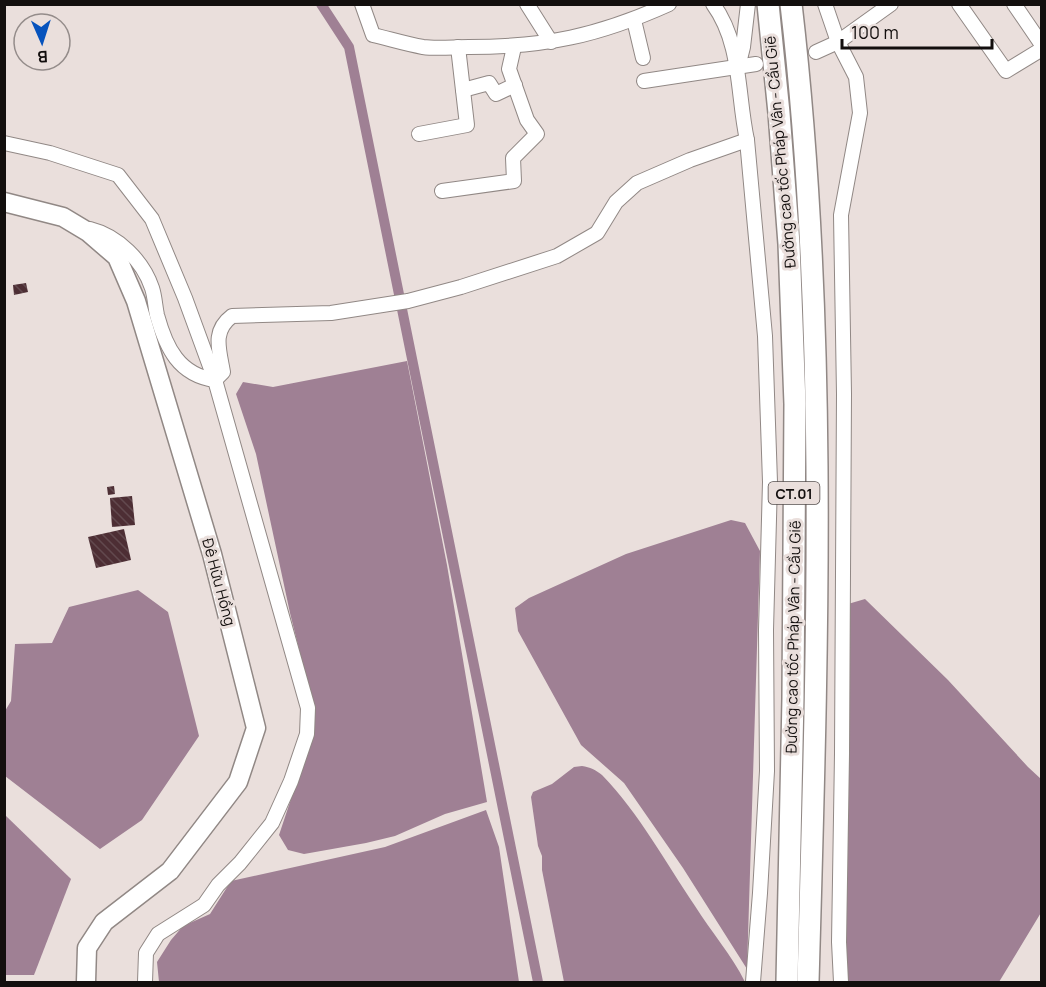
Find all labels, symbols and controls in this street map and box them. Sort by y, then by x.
north arrow [12,12,72,72]
scale bar [842,12,992,50]
text: 100 m [851,20,899,44]
street label: Đường cao tốc Pháp Vân - Cầu Giẽ [759,35,801,269]
text: B [37,46,48,68]
road number: CT.01 [768,482,820,504]
street label: Đường cao tốc Pháp Vân - Cầu Giẽ [780,520,806,754]
street label: Đê Hữu Hồng [197,536,241,628]

